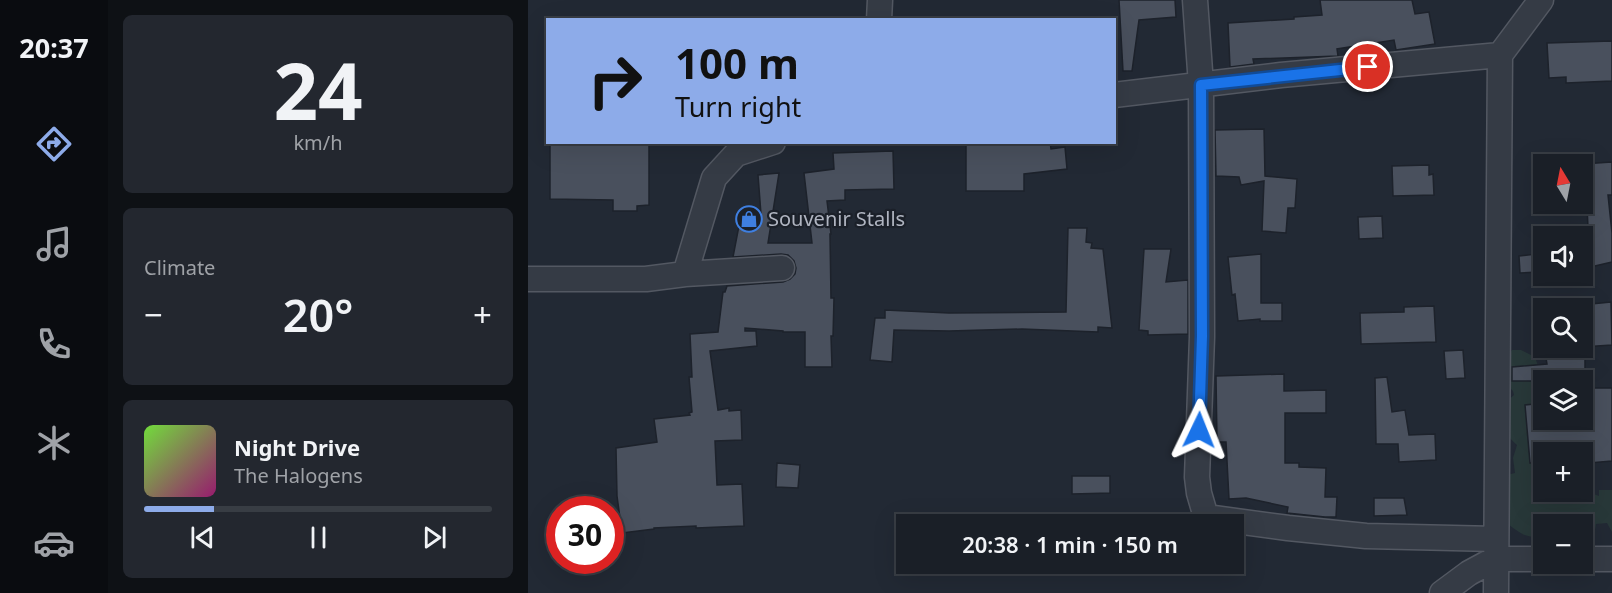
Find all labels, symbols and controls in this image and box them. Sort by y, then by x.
text: 20:37 [19,29,89,66]
text: 100 m [675,34,799,91]
text: 24 [273,37,363,143]
pin [1342,41,1393,92]
icon: right [576,42,654,120]
icon: arrive [1351,50,1384,83]
text: Turn right [675,88,801,125]
icon: directions [33,123,75,165]
text: km/h [293,129,343,156]
north arrow [1533,154,1593,214]
map controls [1533,154,1593,574]
shop icon: Souvenir Stalls [734,204,764,234]
place label: Souvenir Stalls [768,205,905,232]
icon: music [33,223,75,265]
button: sound [1533,226,1593,286]
text: Climate [144,254,215,281]
text: 20° [283,284,353,345]
text: − [144,292,163,337]
text: + [473,292,492,337]
button: search [1533,298,1593,358]
icon: phone [33,323,75,365]
button: layers [1533,370,1593,430]
position arrow [1167,398,1231,462]
icon: climate [33,422,75,464]
text: Night Drive [234,432,360,462]
button: + [1533,442,1593,502]
text: The Halogens [234,462,363,489]
speed limit sign: 30 [546,496,624,574]
button: − [1533,514,1593,574]
icon: previous [186,521,219,554]
icon: pause [302,521,335,554]
icon: next [418,521,451,554]
icon: car [33,522,75,564]
text: 20:38 · 1 min · 150 m [962,529,1178,559]

